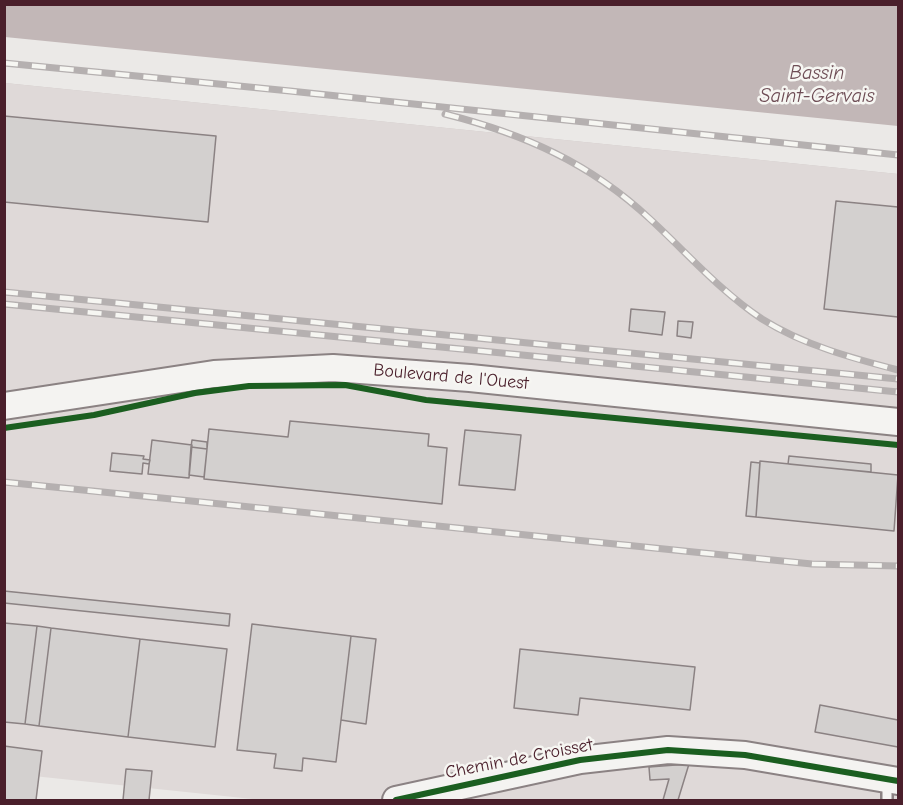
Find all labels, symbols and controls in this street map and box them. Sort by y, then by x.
water label: Bassin Saint-Gervais [760,61,874,108]
street label: Boulevard de l'Ouest [372,359,530,395]
street label: Chemin de Croisset [443,734,595,784]

